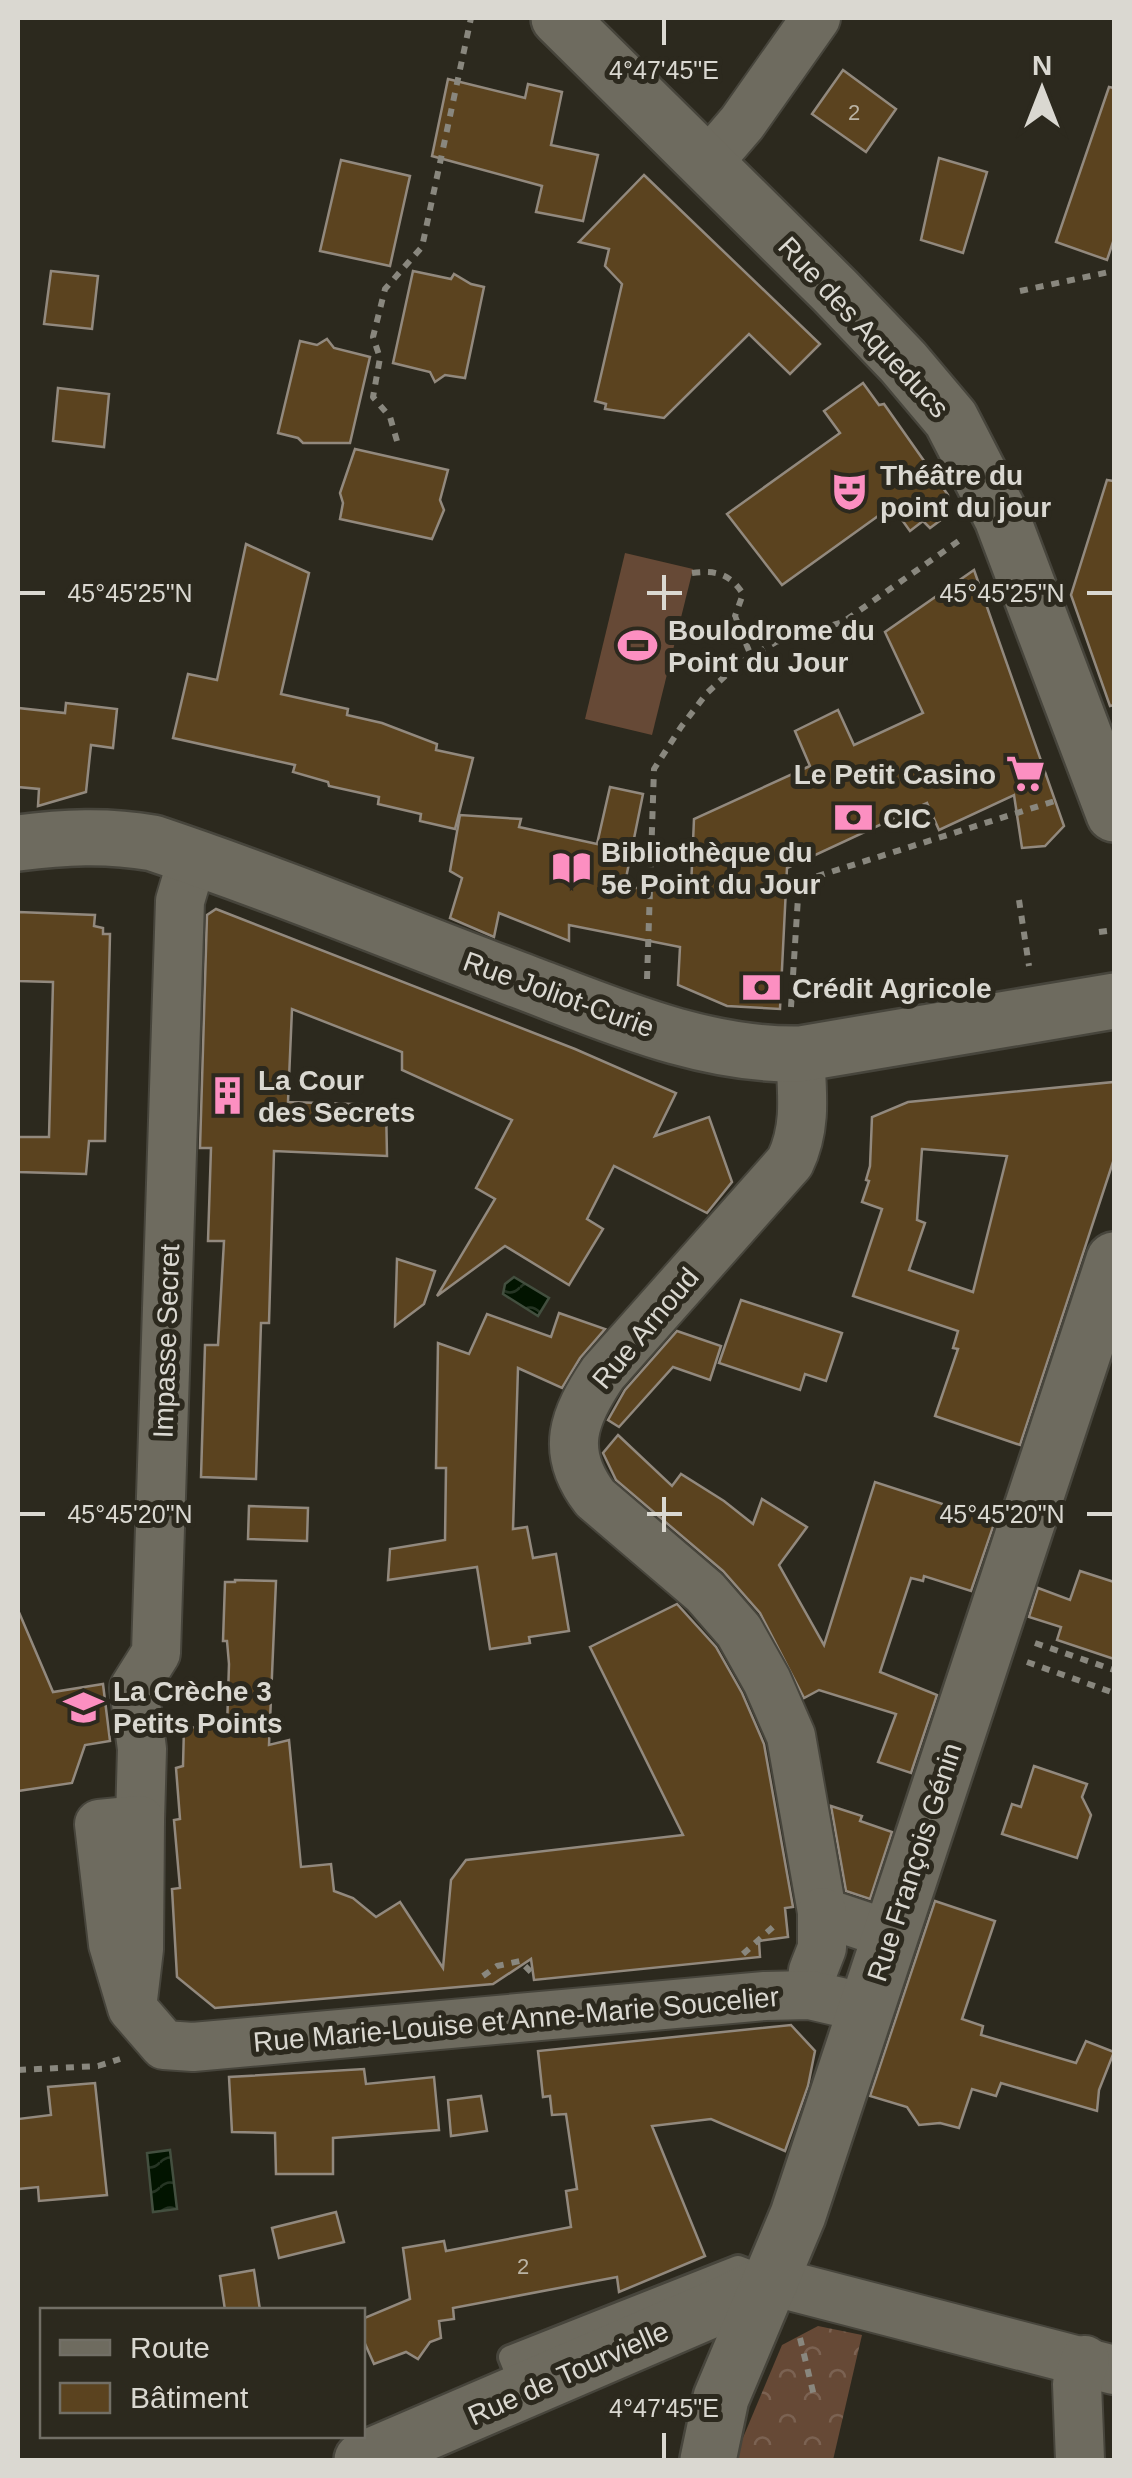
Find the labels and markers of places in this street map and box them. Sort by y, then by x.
place label: Théâtre du point du jour [880,460,1051,523]
theatre icon: Théâtre du point du jour [829,470,871,512]
place label: Boulodrome du Point du Jour [668,615,875,678]
sports icon: Boulodrome du Point du Jour [617,625,659,667]
supermarket icon: Le Petit Casino [1005,753,1047,795]
place label: Le Petit Casino [794,759,996,790]
bank icon: CIC [832,797,874,839]
place label: CIC [883,803,931,834]
place label: Bibliothèque du 5e Point du Jour [601,837,820,900]
library icon: Bibliothèque du 5e Point du Jour [550,847,592,889]
bank icon: Crédit Agricole [741,967,783,1009]
place label: Crédit Agricole [792,973,992,1004]
place label: La Cour des Secrets [258,1065,415,1128]
building icon: La Cour des Secrets [207,1075,249,1117]
place label: La Crèche 3 Petits Points [113,1676,283,1739]
school or university icon: La Crèche 3 Petits Points [62,1686,104,1728]

